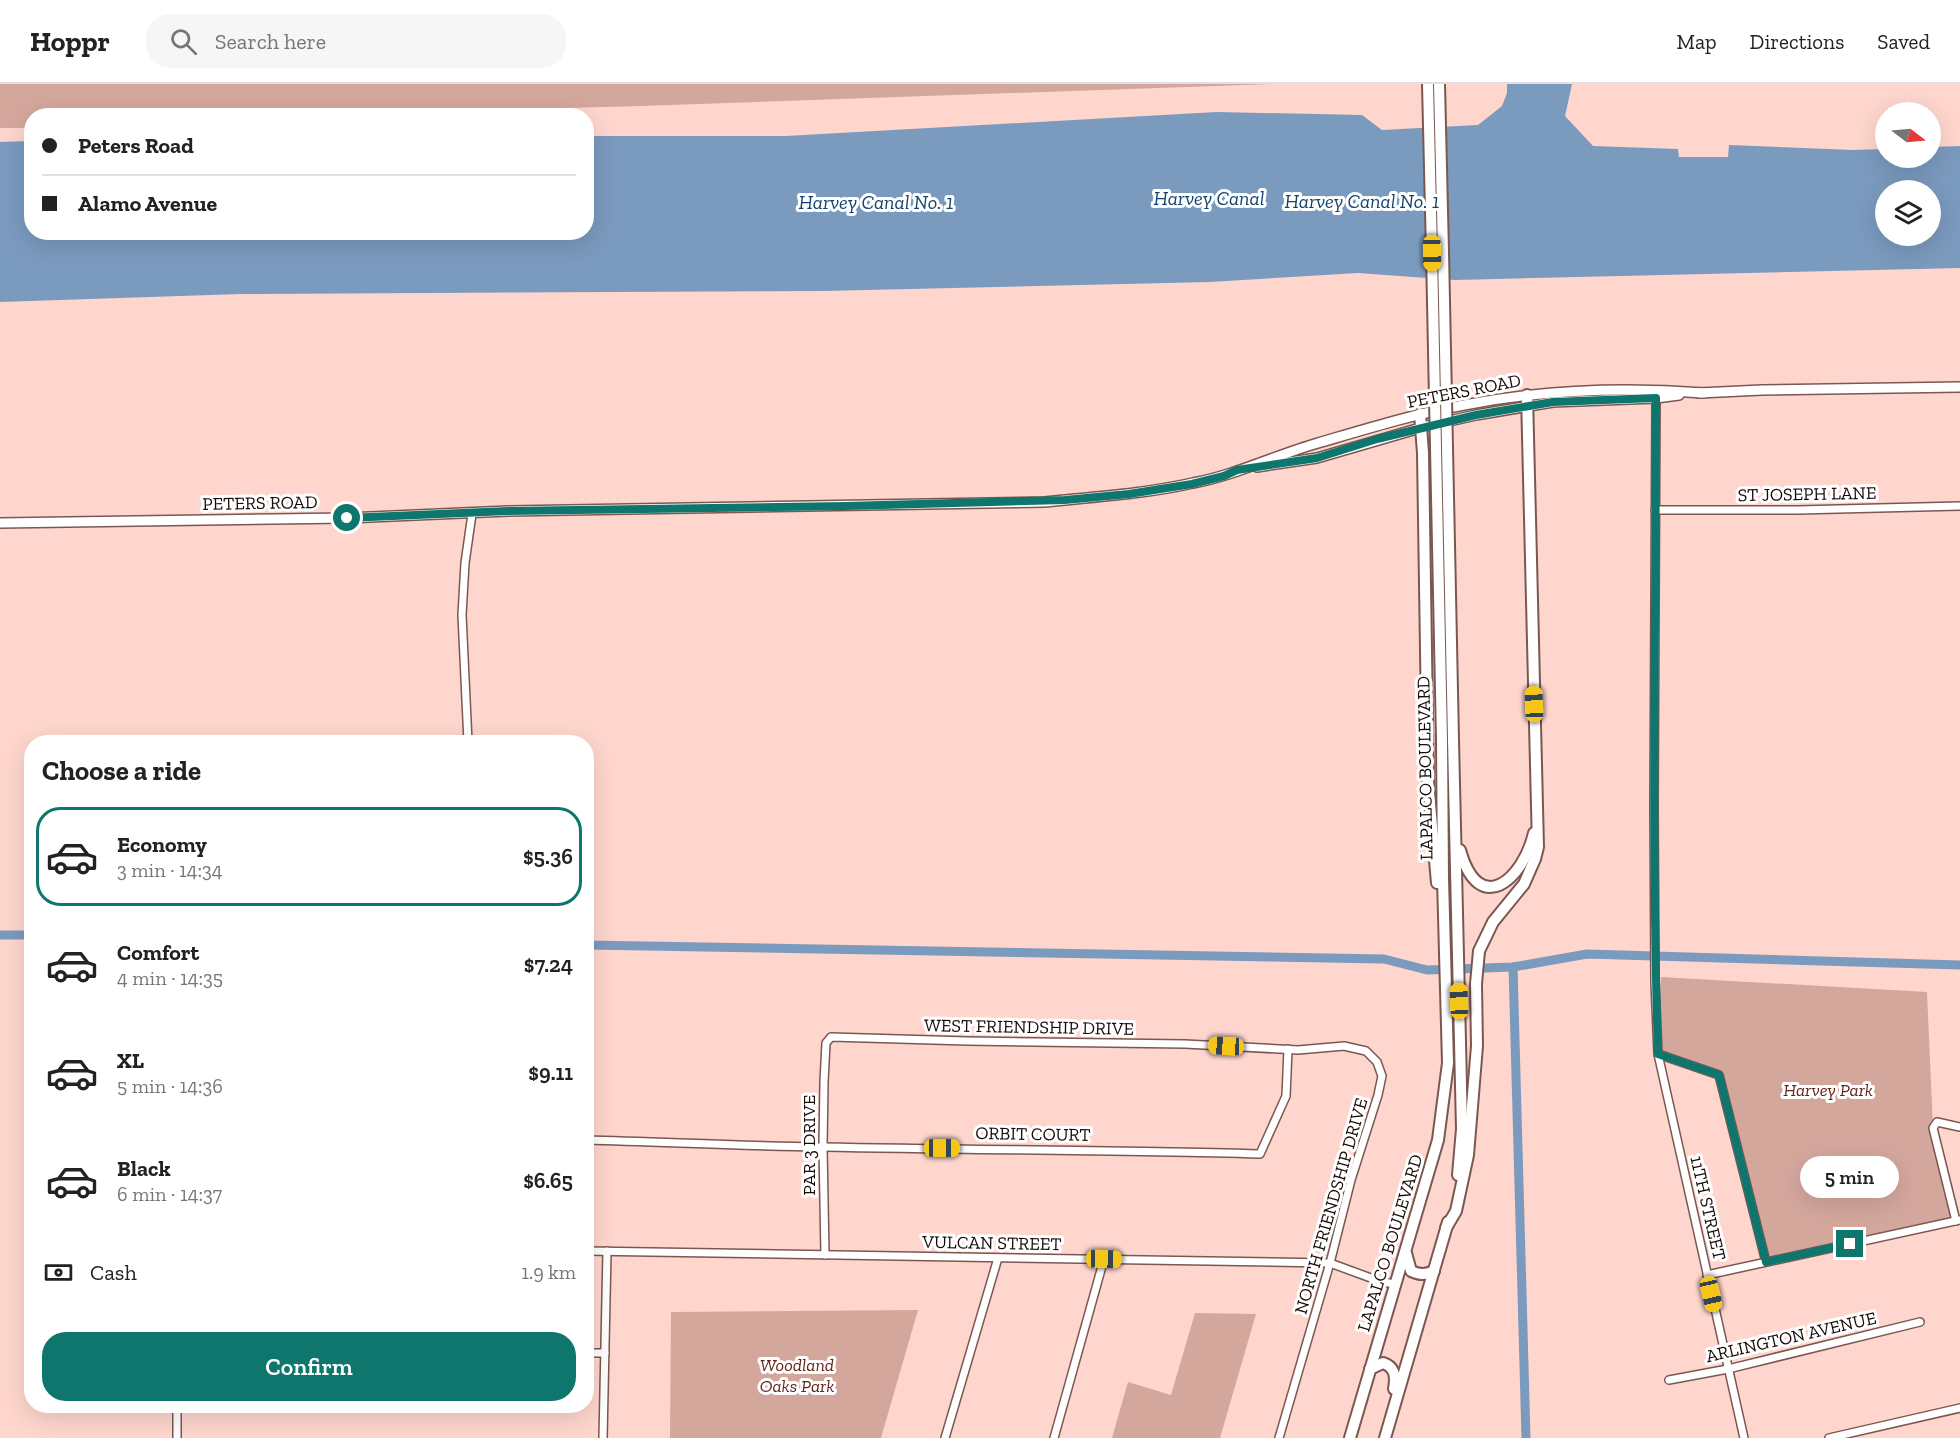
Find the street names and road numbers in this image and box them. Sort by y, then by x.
street label: PETERS ROAD [1405,369,1523,413]
street label: ST JOSEPH LANE [1737,482,1877,506]
street label: PETERS ROAD [202,491,318,515]
street label: LAPALCO BOULEVARD [1412,676,1438,860]
street label: WEST FRIENDSHIP DRIVE [924,1014,1134,1040]
street label: PAR 3 DRIVE [798,1095,820,1195]
street label: NORTH FRIENDSHIP DRIVE [1290,1095,1372,1317]
street label: ORBIT COURT [975,1122,1091,1146]
street label: LAPALCO BOULEVARD [1353,1152,1427,1334]
street label: 11TH STREET [1685,1154,1731,1262]
street label: VULCAN STREET [921,1231,1062,1255]
street label: ARLINGTON AVENUE [1704,1307,1878,1367]

